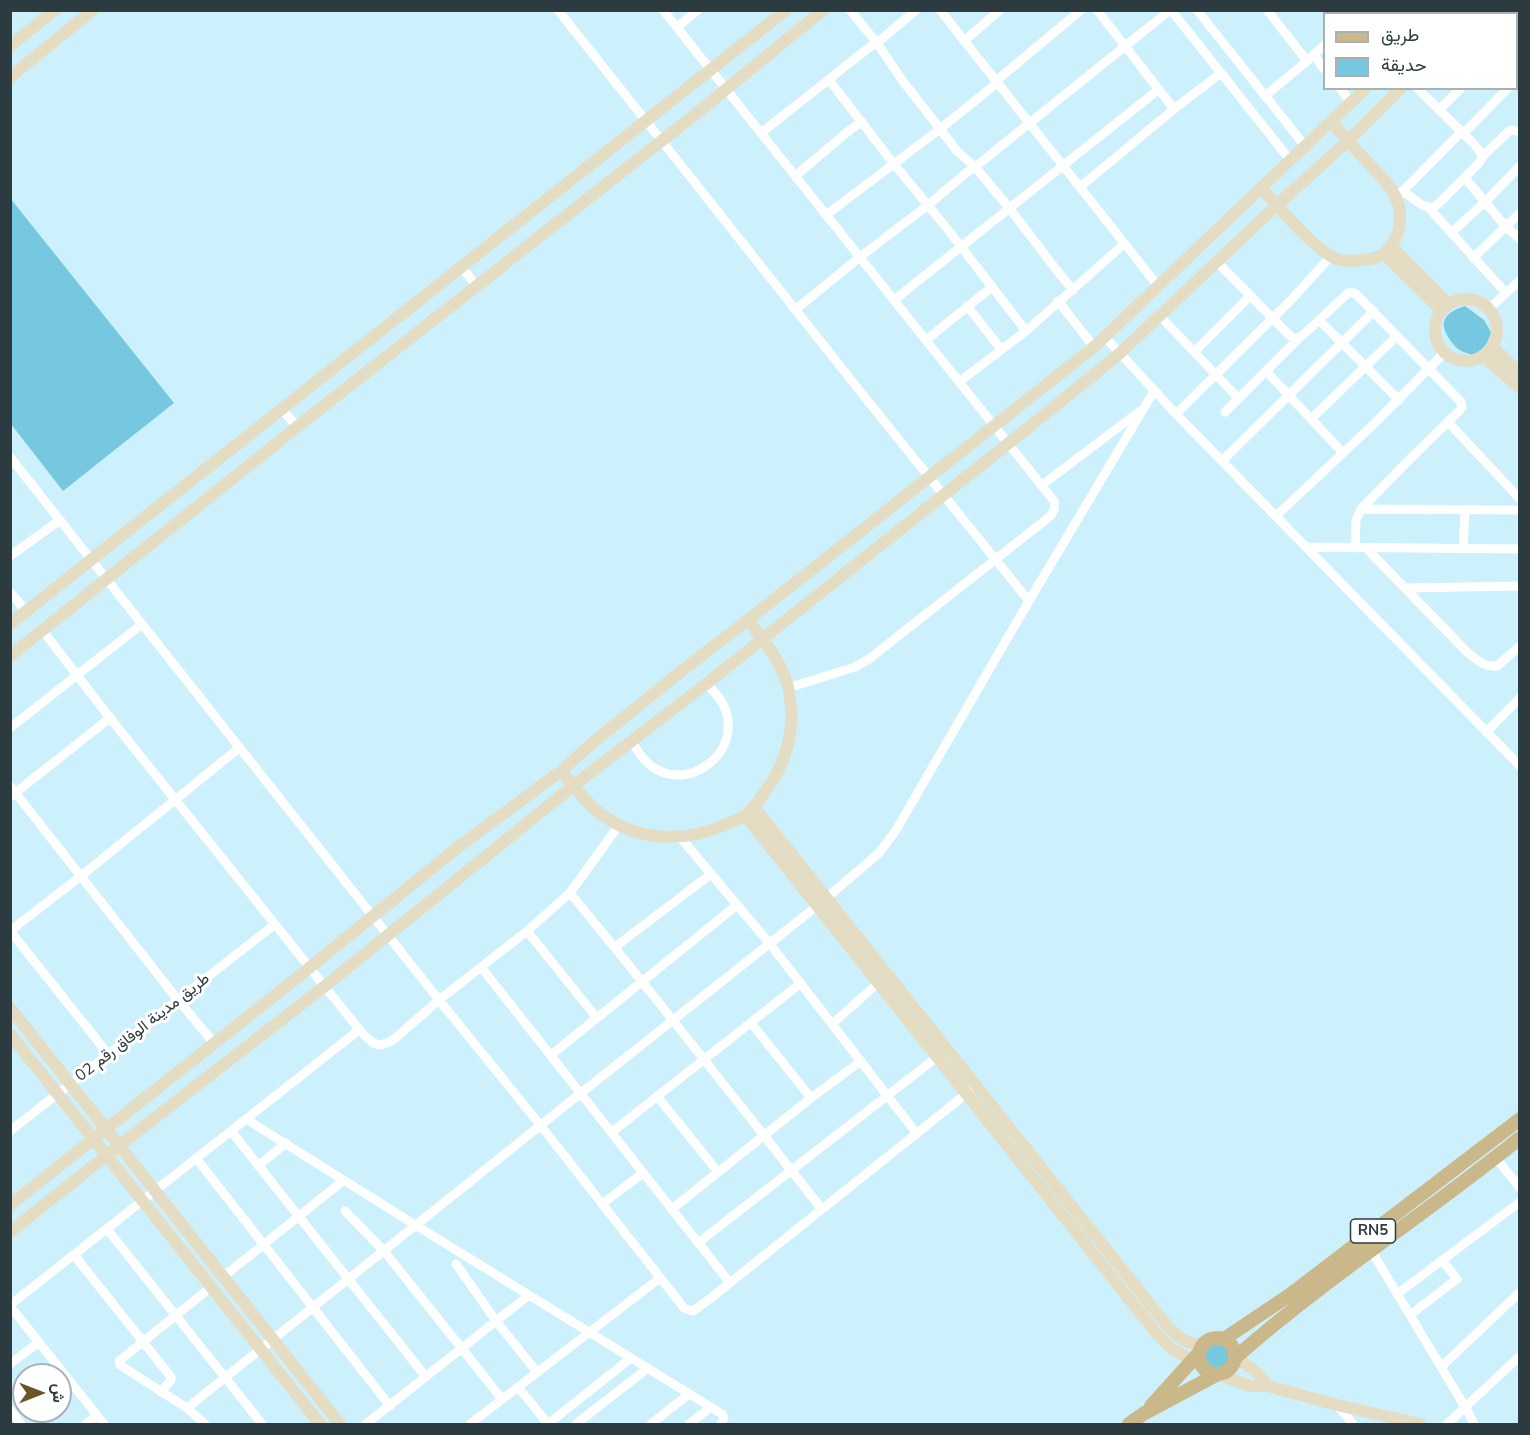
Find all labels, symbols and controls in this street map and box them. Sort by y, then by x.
legend [1323,12,1518,90]
text: طريق [1381,23,1419,47]
text: حديقة [1381,53,1427,77]
street label: طريق مدينة الوفاق رقم 02 [72,970,214,1086]
road number: RN5 [1350,1219,1396,1243]
north arrow [12,1363,72,1423]
text: ش [47,1383,69,1403]

